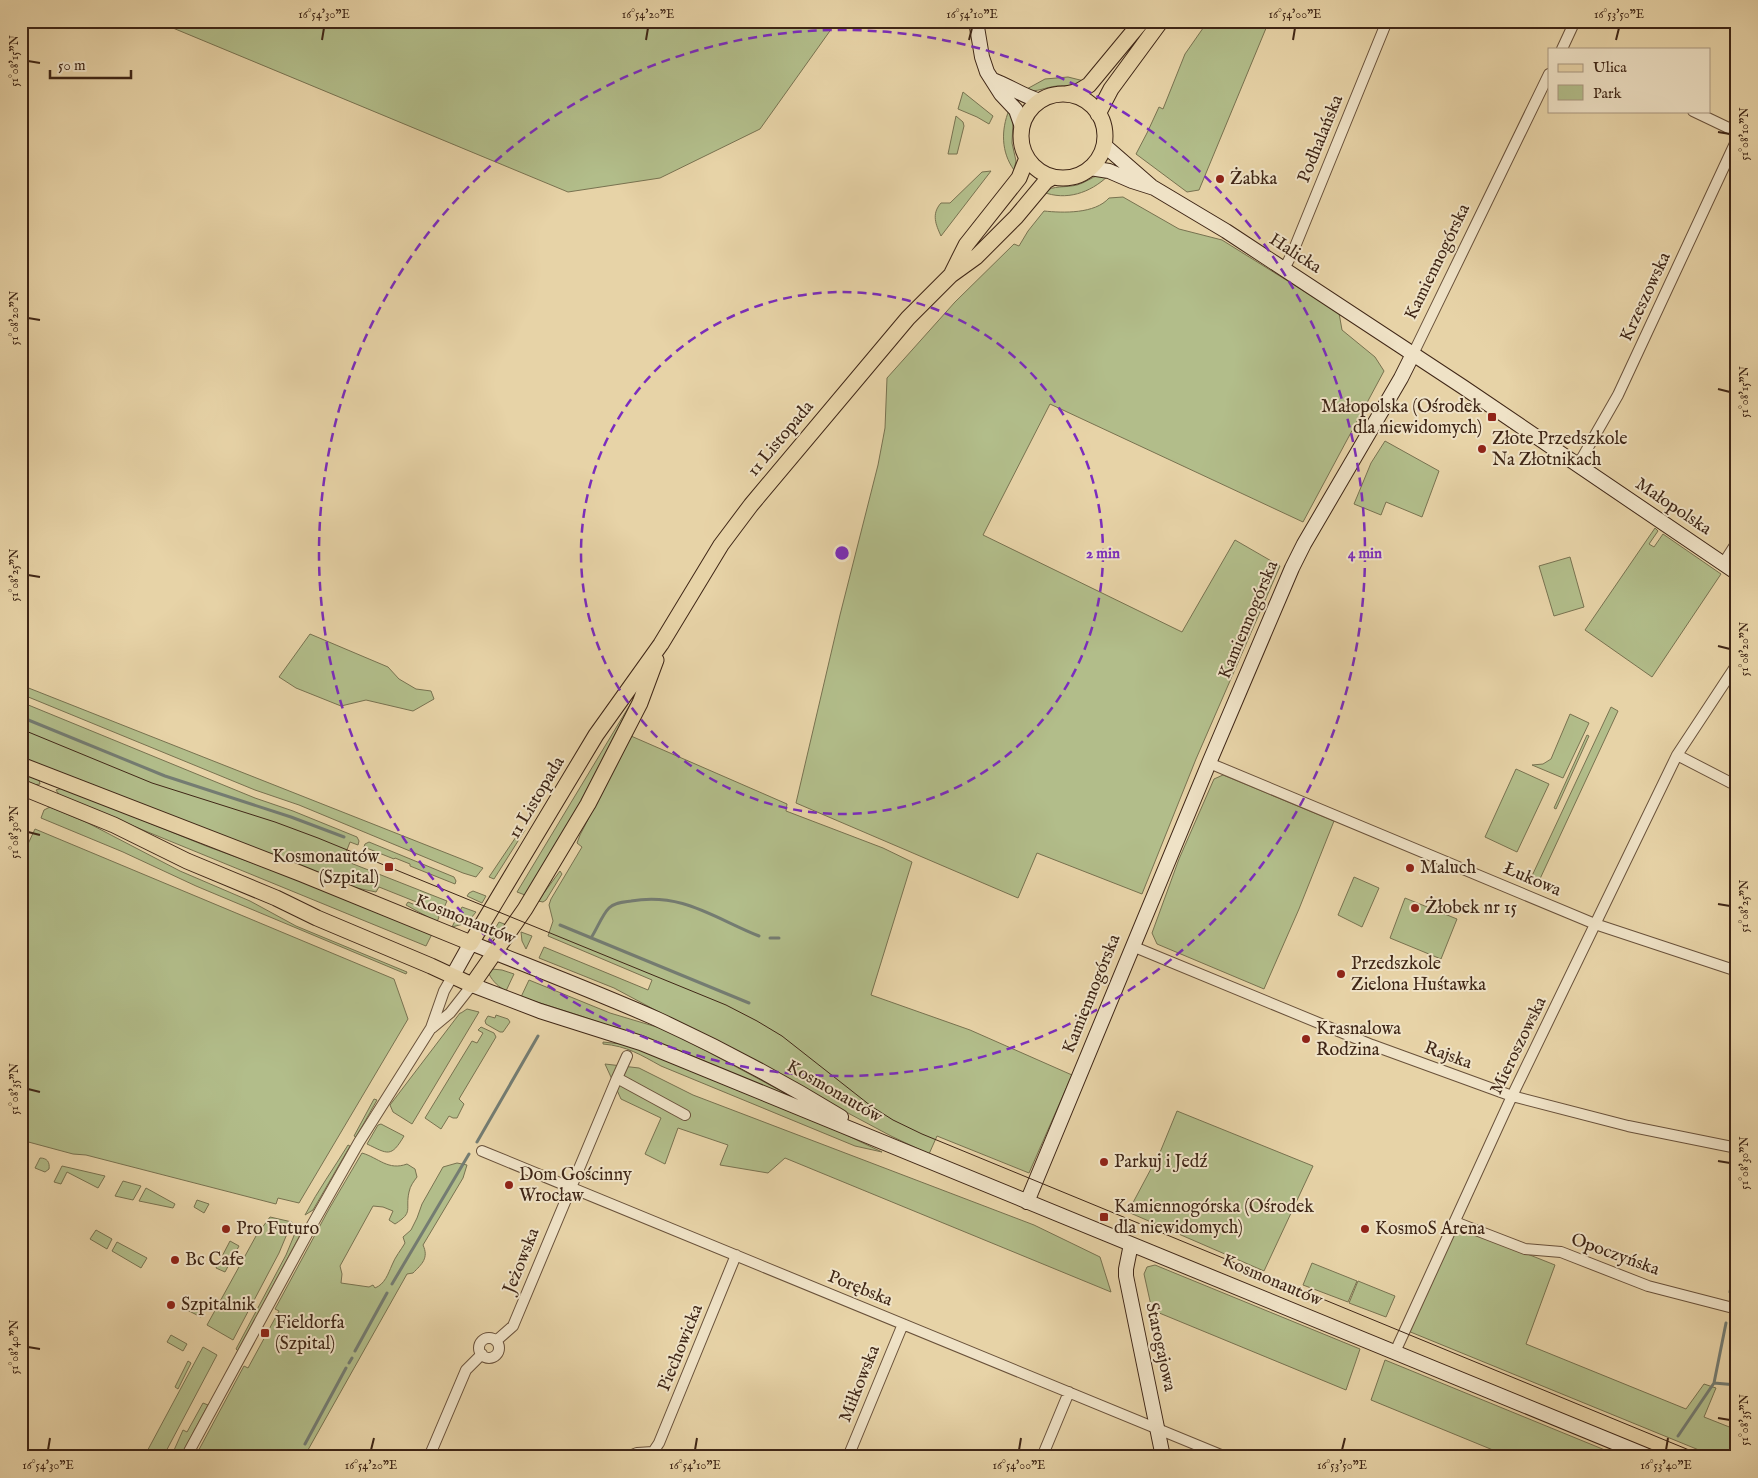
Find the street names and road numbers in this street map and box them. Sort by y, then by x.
street label: Podhalańska [1293,91,1349,186]
street label: Kamiennogórska [1400,200,1476,324]
street label: Halicka [1264,229,1326,280]
street label: Krzeszowska [1615,248,1677,345]
street label: 11 Listopada [743,396,820,482]
street label: Małopolska [1630,473,1716,541]
street label: Kamiennogórska [1214,557,1284,683]
street label: 11 Listopada [503,752,571,843]
street label: Łukowa [1500,858,1565,903]
street label: Kosmonautów [411,889,520,951]
street label: Kamiennogórska [1058,931,1126,1057]
street label: Mieroszowska [1485,993,1553,1099]
street label: Rajska [1421,1037,1475,1075]
street label: Kosmonautów [782,1055,887,1129]
street label: Jeżowska [498,1225,546,1299]
street label: Opoczyńska [1568,1228,1663,1282]
street label: Kosmonautów [1218,1250,1327,1313]
street label: Porębska [824,1266,896,1312]
street label: Starogajowa [1139,1300,1181,1394]
street label: Piechowicka [653,1301,709,1395]
street label: Miłkowska [834,1342,886,1426]

